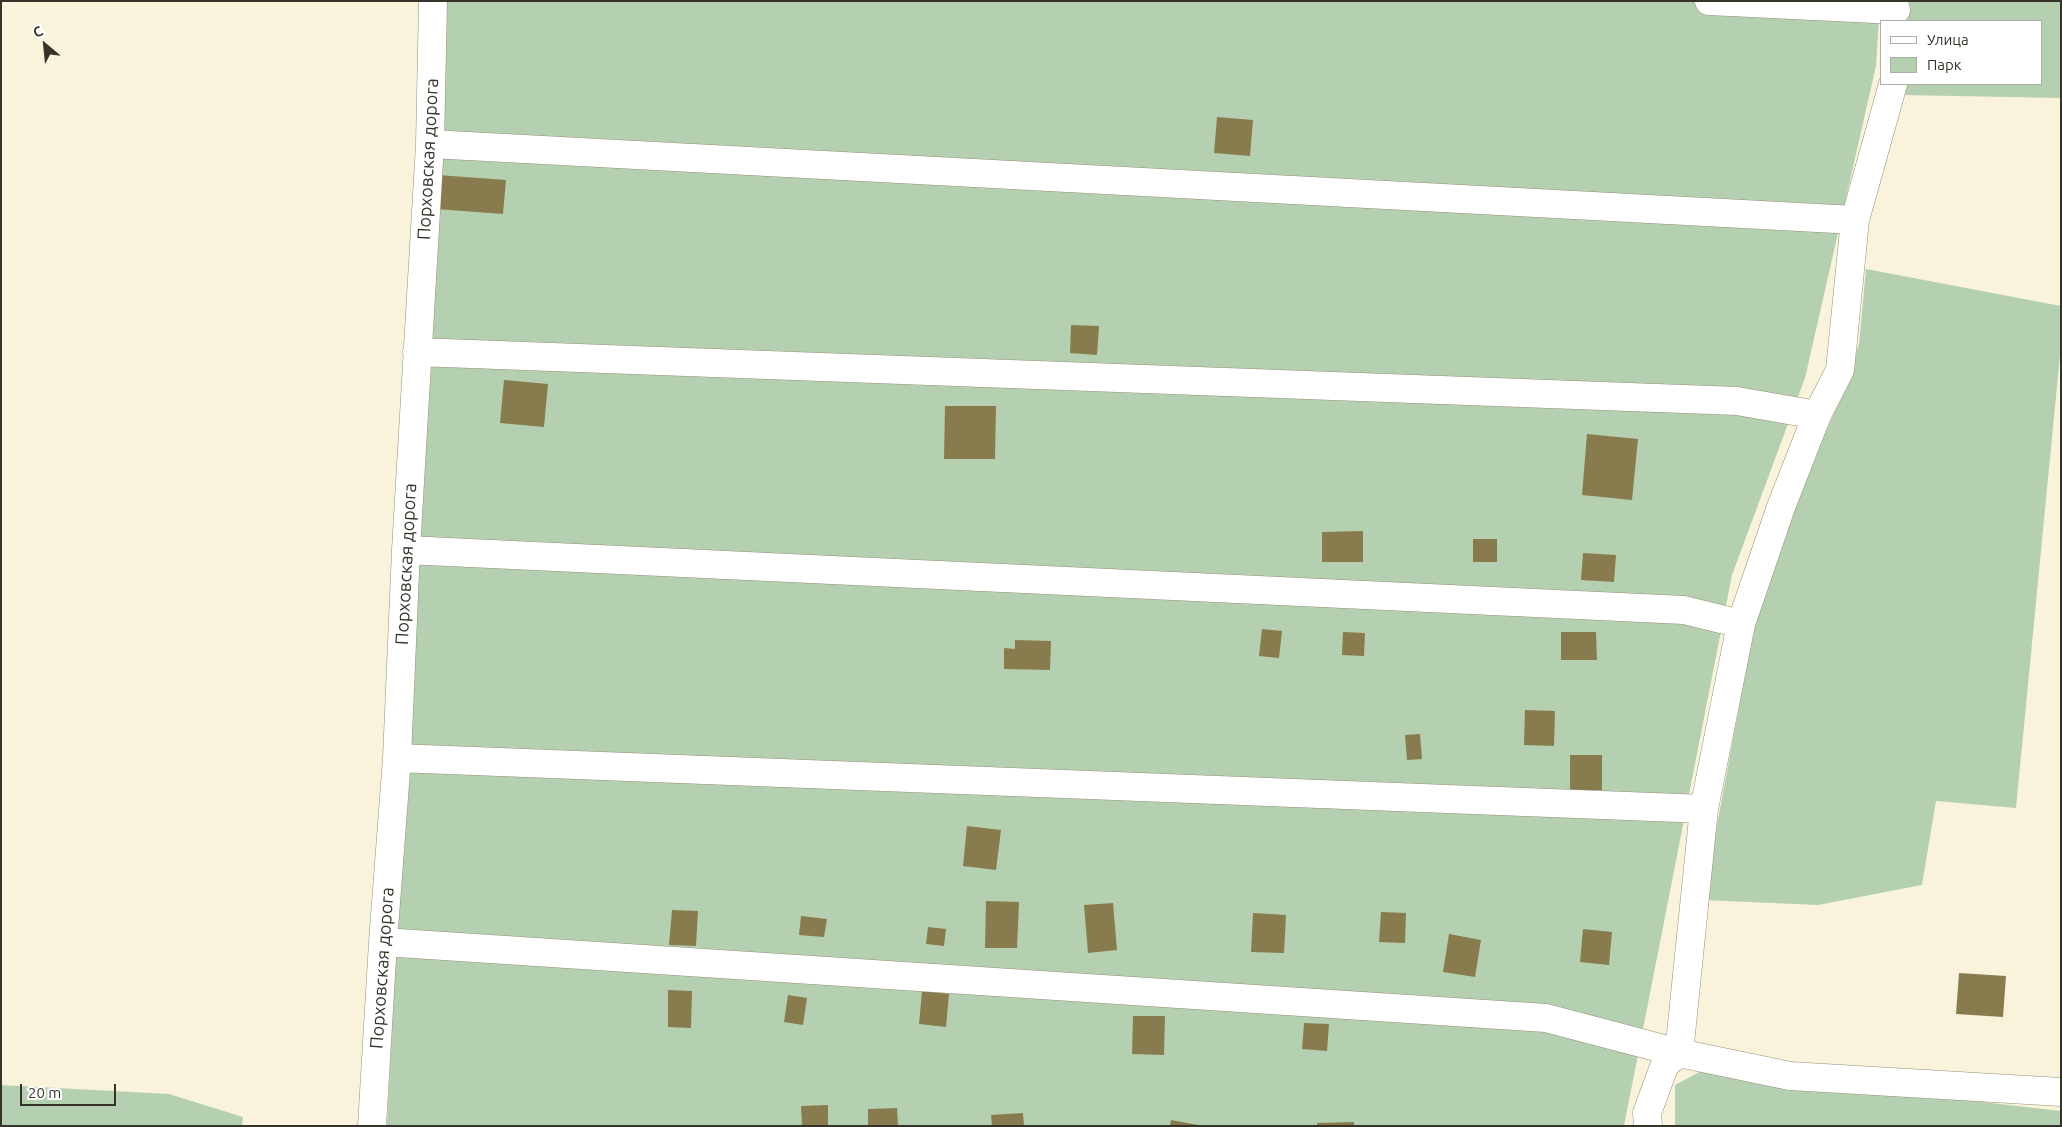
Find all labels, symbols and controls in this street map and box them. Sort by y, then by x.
north arrow [20,20,70,70]
legend [1880,20,2042,85]
text: С [30,23,46,41]
text: Улица [1927,31,1969,48]
text: Парк [1927,56,1962,73]
street label: Порховская дорога [413,78,443,240]
street label: Порховская дорога [391,483,421,645]
street label: Порховская дорога [366,886,398,1050]
scale bar [22,1074,119,1106]
text: 20 m [28,1084,61,1101]

